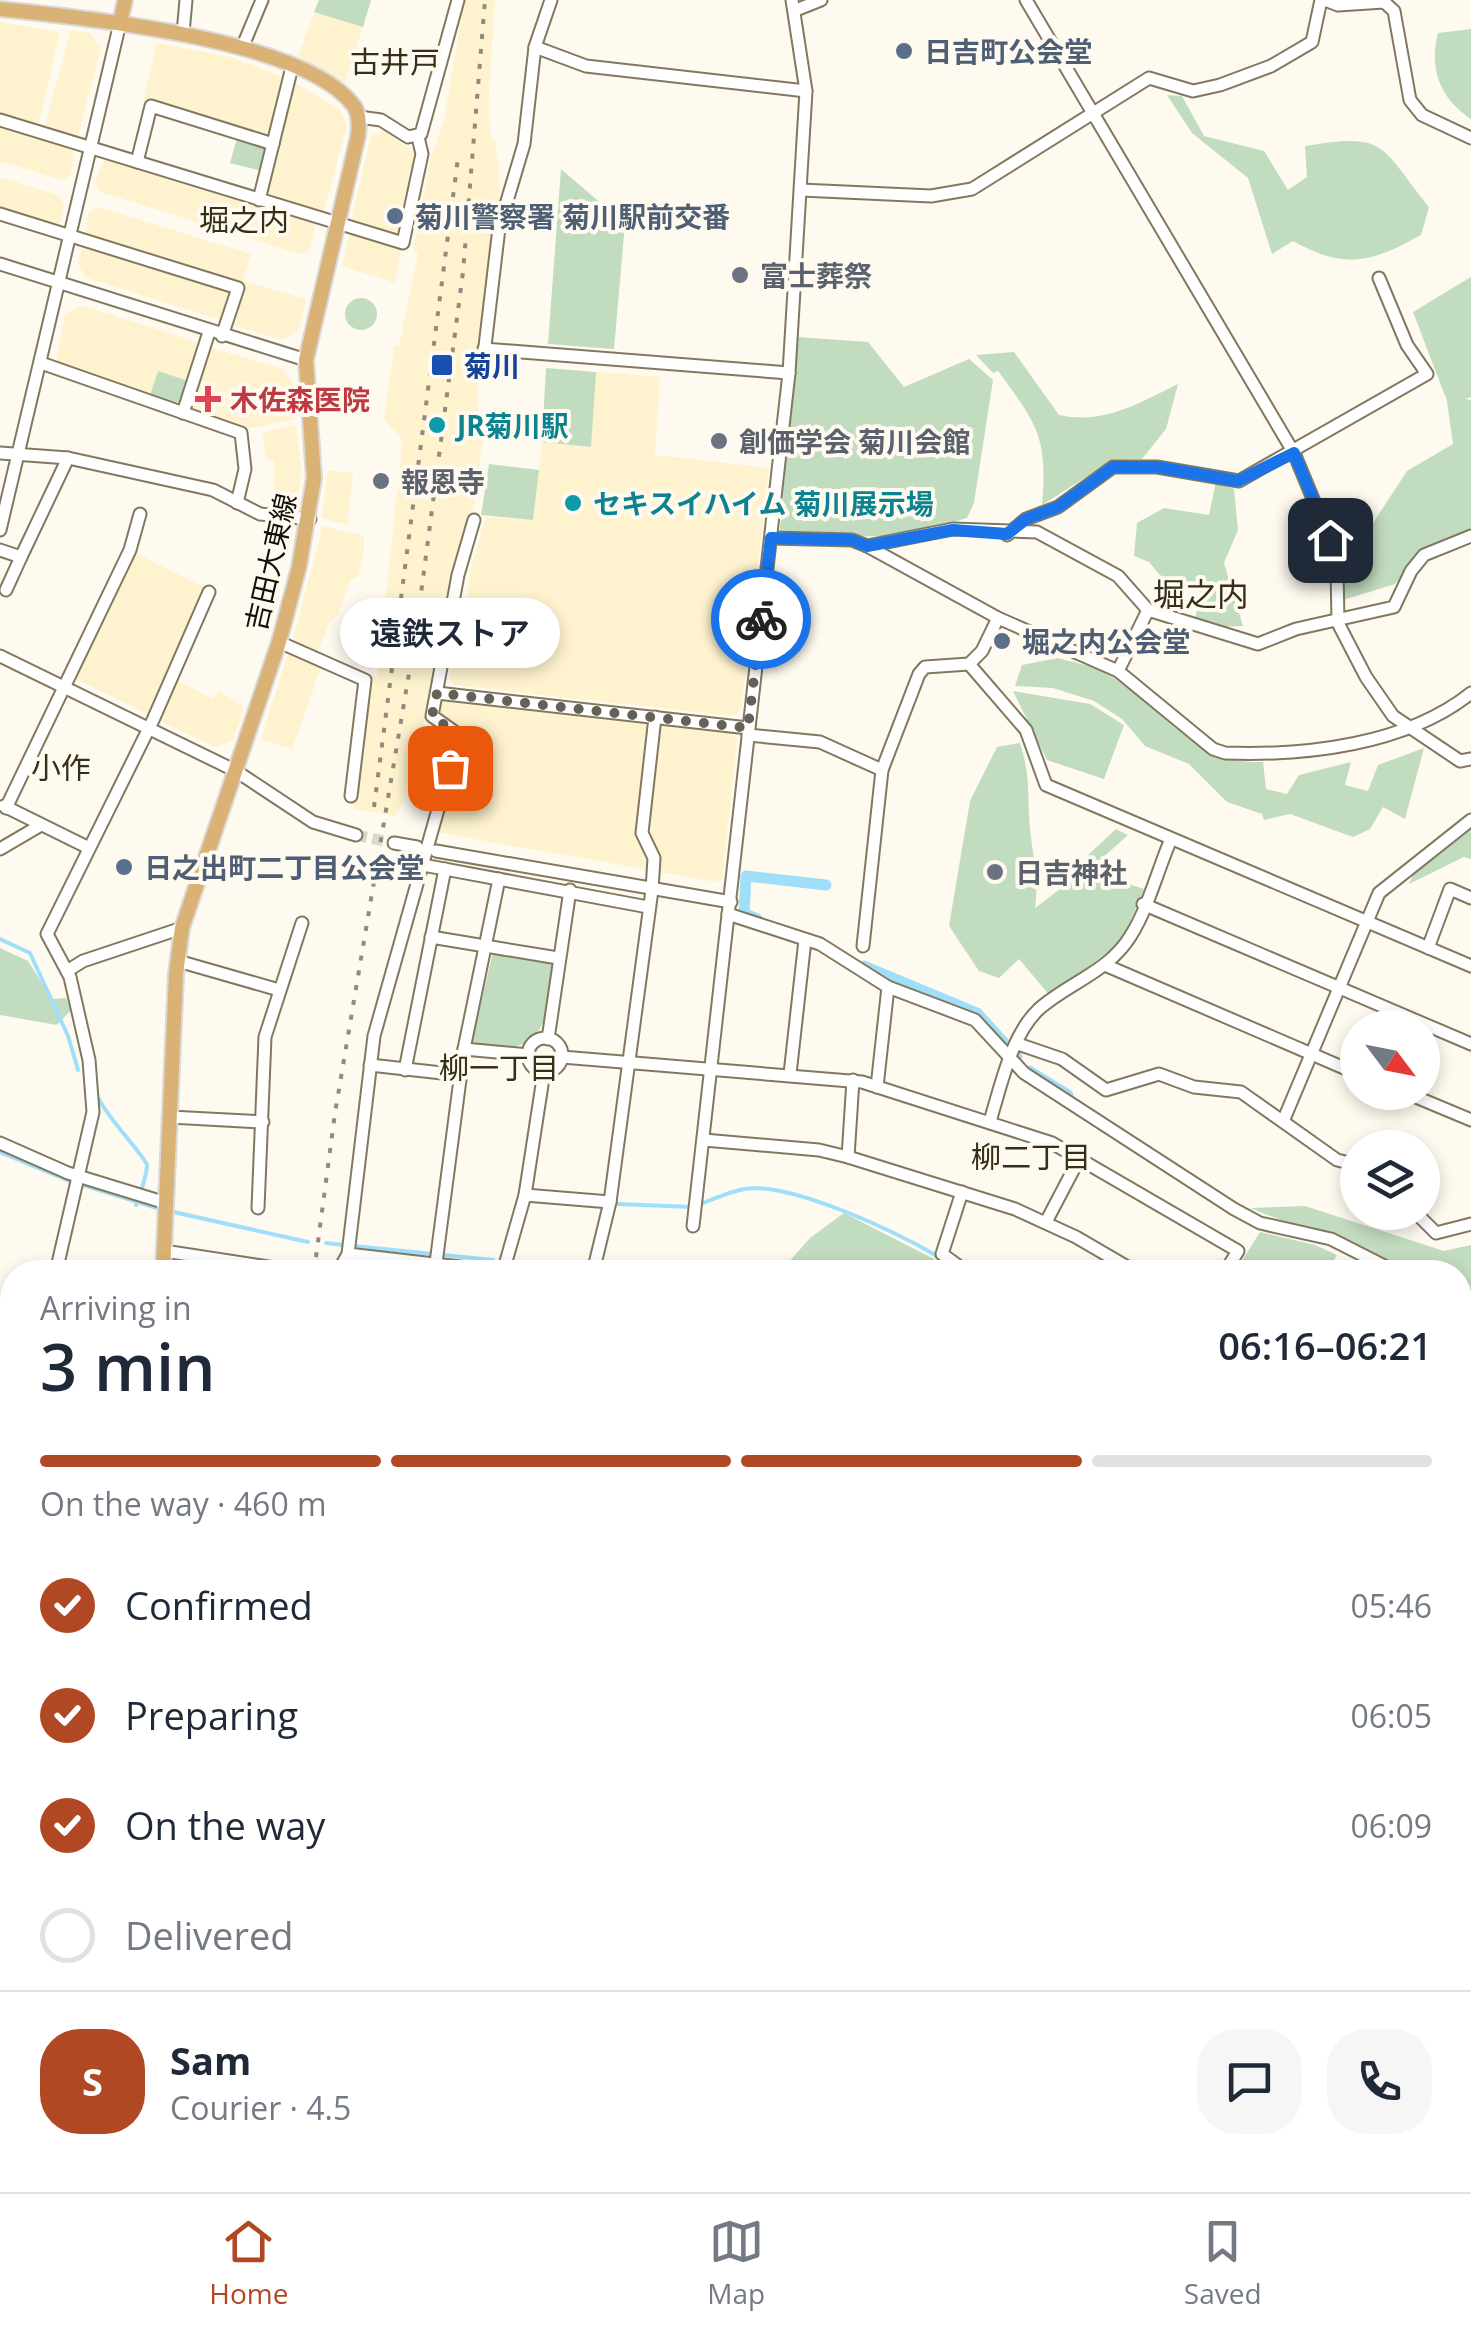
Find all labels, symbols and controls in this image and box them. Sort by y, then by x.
place label: 日吉町公会堂 [924,32,1092,70]
marker: 日吉町公会堂 [893,40,915,62]
district label: 古井戸 [350,41,440,82]
place label: 菊川警察署 菊川駅前交番 [415,197,730,235]
district label: 堀之内 [199,199,289,240]
marker: 菊川警察署 菊川駅前交番 [384,205,406,227]
place label: 富士葬祭 [760,256,872,294]
marker: 富士葬祭 [729,264,751,286]
place label: 菊川 [464,346,520,384]
marker: 菊川 [429,352,455,378]
place label: 木佐森医院 [230,380,370,418]
marker: 木佐森医院 [195,386,221,412]
place label: JR菊川駅 [454,406,569,444]
marker: JR菊川駅 [426,414,448,436]
place label: 創価学会 菊川会館 [739,422,970,460]
marker: 創価学会 菊川会館 [708,430,730,452]
place label: 報恩寺 [401,462,485,500]
marker: 報恩寺 [370,470,392,492]
place label: セキスイハイム 菊川展示場 [593,484,934,522]
street label: 吉田大東線 [236,490,304,634]
marker: セキスイハイム 菊川展示場 [562,492,584,514]
pin [1288,498,1373,583]
icon: home [1303,513,1358,568]
courier [711,569,811,669]
district label: 堀之内 [1153,572,1249,615]
icon: bike [734,592,789,647]
callout: 遠鉄ストア [340,598,560,668]
text: 遠鉄ストア [370,611,530,654]
place label: 堀之内公会堂 [1022,622,1190,660]
marker: 堀之内公会堂 [991,630,1013,652]
pin [408,726,493,811]
icon: bag [423,741,478,796]
district label: 小作 [31,747,91,788]
place label: 日之出町二丁目公会堂 [144,848,424,886]
place label: 日吉神社 [1015,853,1127,891]
marker: 日之出町二丁目公会堂 [113,856,135,878]
marker: 日吉神社 [984,861,1006,883]
north arrow [1340,1010,1440,1110]
map controls [1340,1010,1440,1230]
district label: 柳一丁目 [439,1047,559,1088]
button: layers [1340,1130,1440,1230]
district label: 柳二丁目 [971,1136,1091,1177]
text: Arriving in [40,1286,192,1329]
text: 06:16–06:21 [1218,1319,1432,1371]
text: 3 min [40,1322,215,1410]
text: On the way · 460 m [40,1482,327,1525]
icon: check [40,1578,95,1633]
text: Confirmed [125,1579,313,1631]
text: 05:46 [1350,1584,1432,1627]
icon: check [40,1688,95,1743]
text: Preparing [125,1689,298,1741]
text: 06:05 [1350,1694,1432,1737]
icon: check [40,1798,95,1853]
text: On the way [125,1799,325,1851]
text: 06:09 [1350,1804,1432,1847]
text: Delivered [125,1909,294,1961]
button: chat [1197,2029,1302,2134]
button: phone [1327,2029,1432,2134]
text: Sam [170,2034,251,2086]
text: S [82,2055,103,2107]
text: Courier · 4.5 [170,2086,351,2129]
tab: Home [209,2214,289,2312]
tab: Map [707,2214,765,2312]
tab: Saved [1184,2214,1262,2312]

